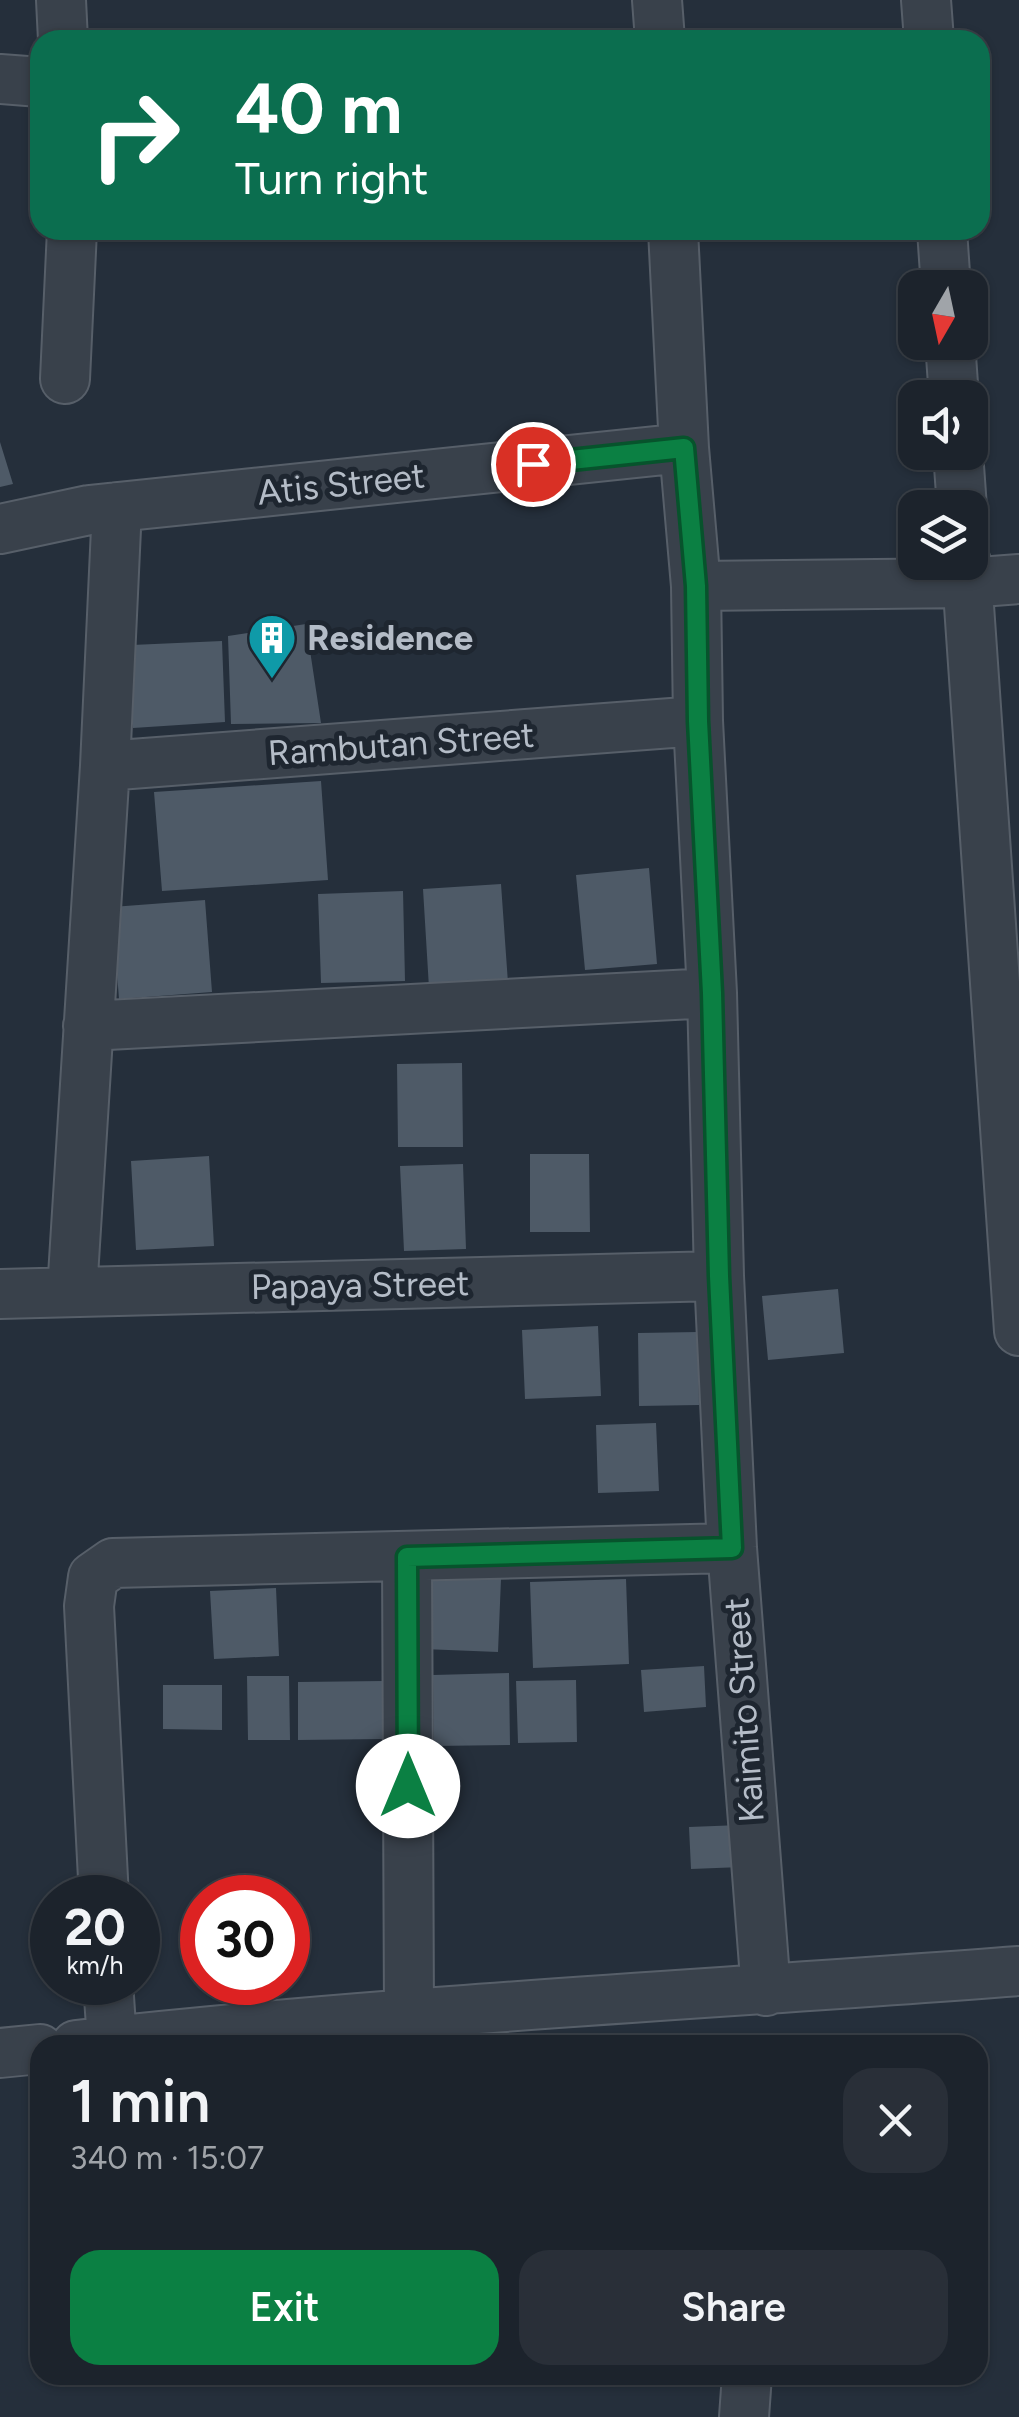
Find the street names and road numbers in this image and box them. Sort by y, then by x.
street label: Atis Street [255,454,427,514]
street label: Rambutan Street [266,714,536,774]
street label: Papaya Street [250,1262,470,1308]
street label: Kaimito Street [715,1596,773,1824]

